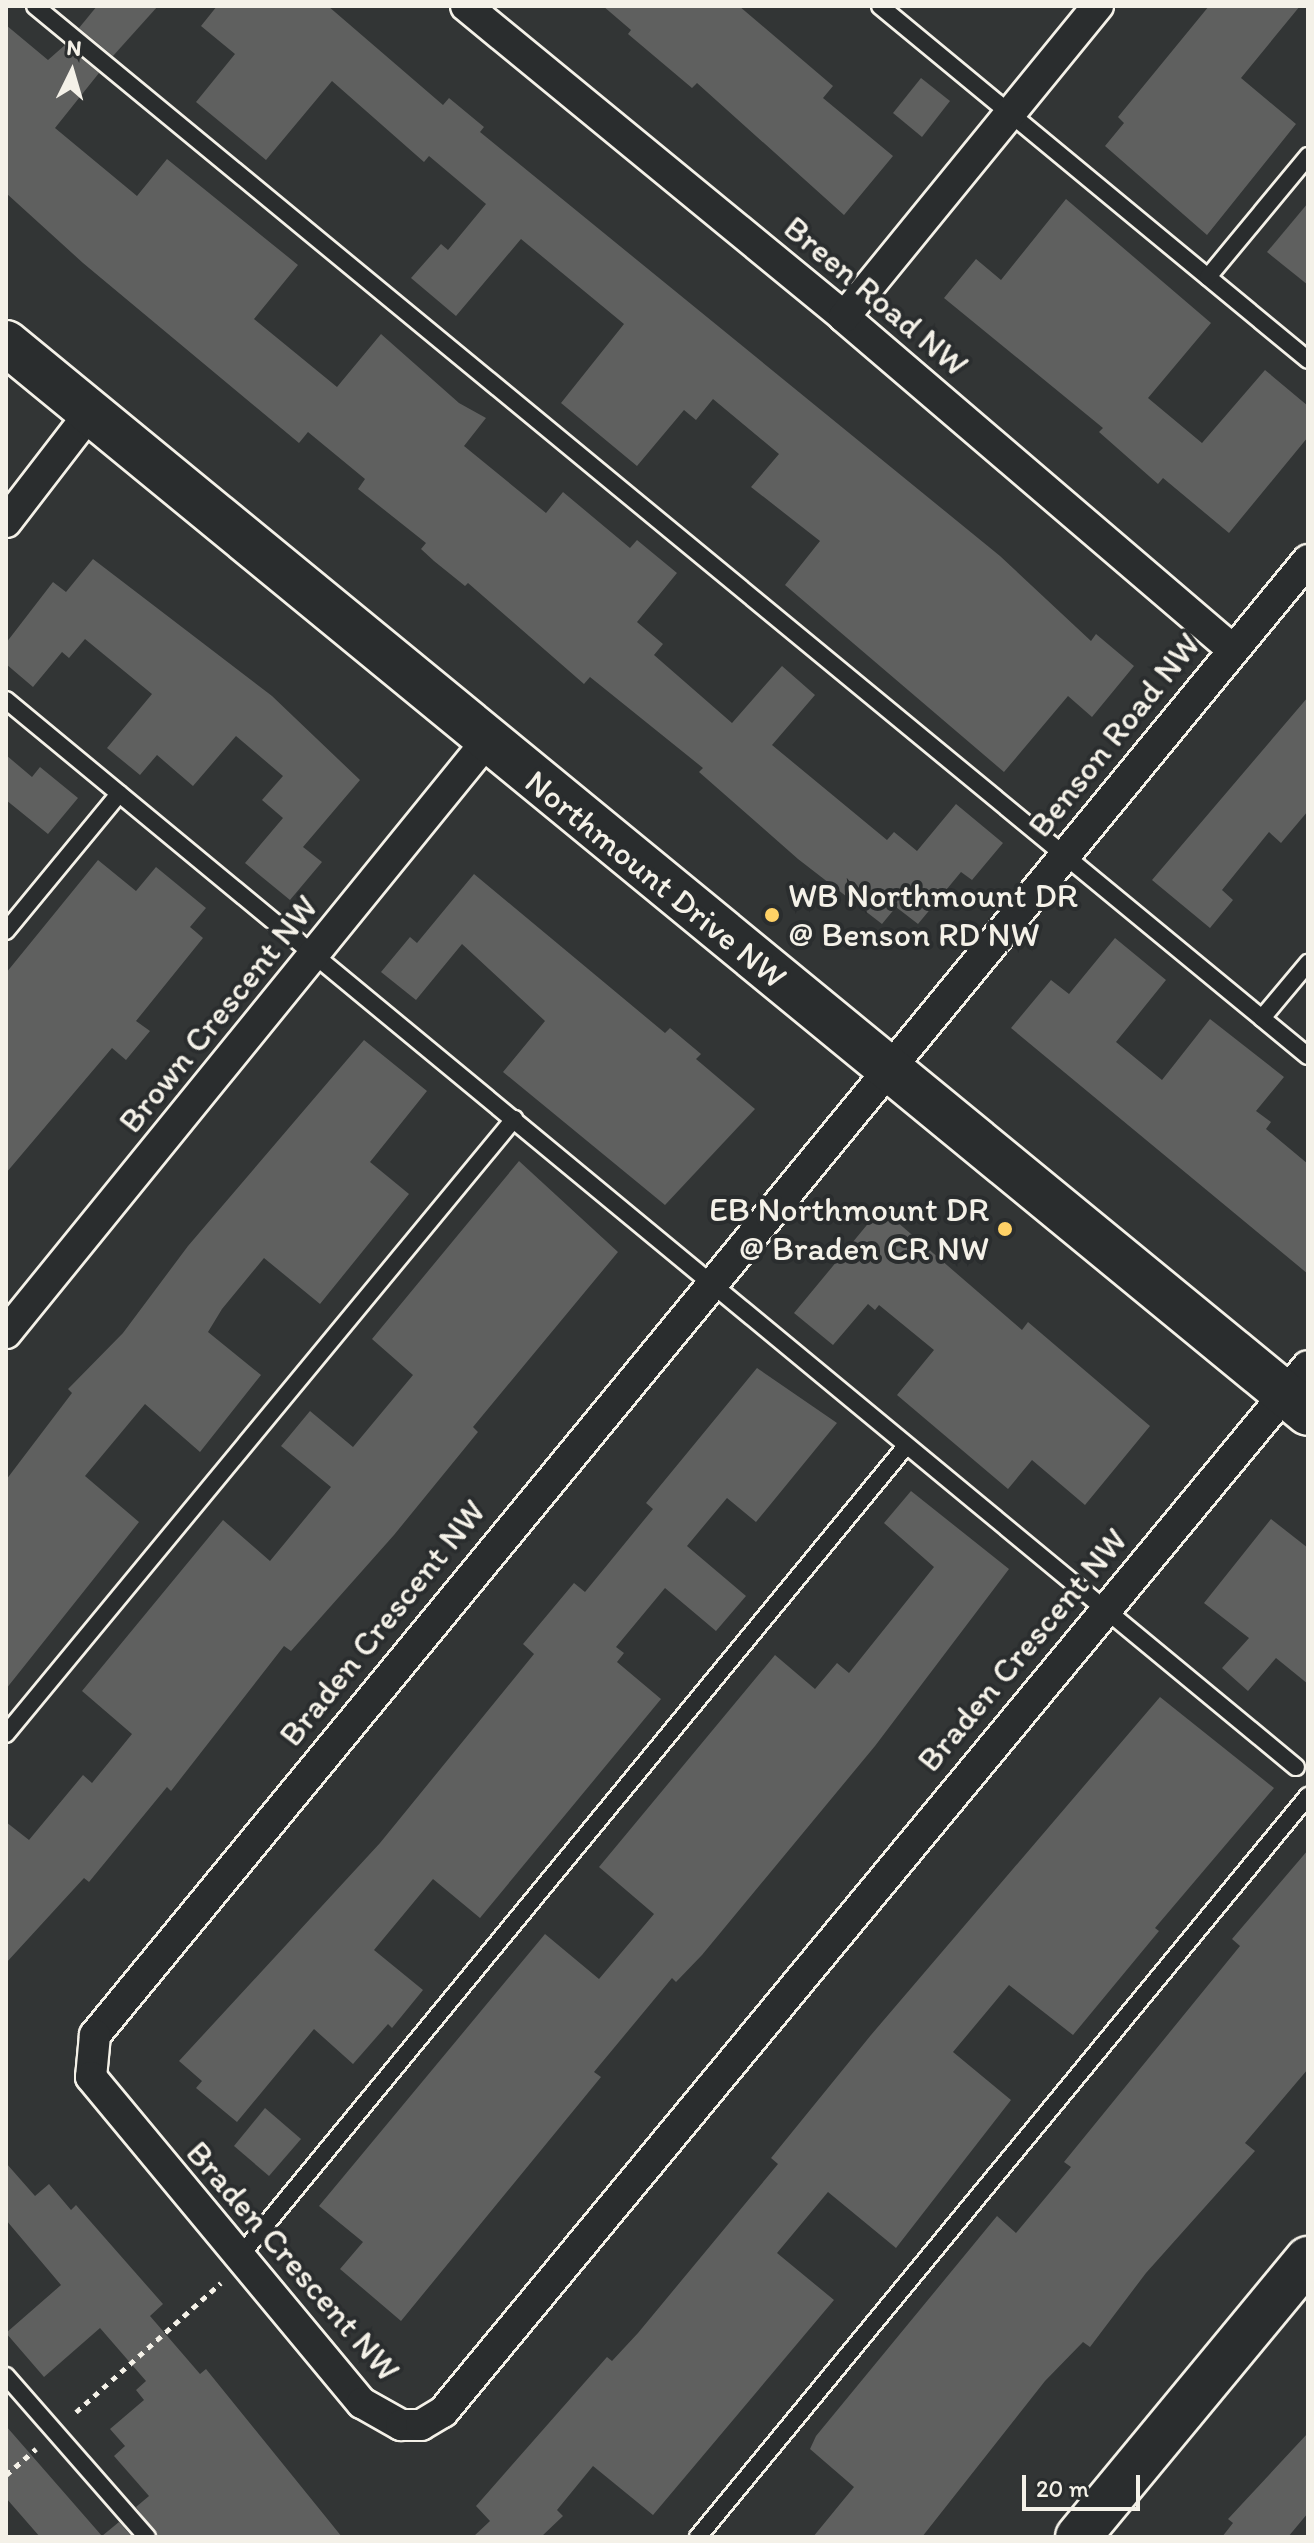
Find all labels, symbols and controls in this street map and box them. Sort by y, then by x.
north arrow [32,32,112,112]
text: N [66,33,83,62]
street label: Breen Road NW [776,208,976,384]
street label: Benson Road NW [1020,625,1208,845]
street label: Northmount Drive NW [517,761,795,997]
place label: WB Northmount DR @ Benson RD NW [788,875,1078,954]
street label: Brown Crescent NW [110,887,326,1141]
marker: WB Northmount DR @ Benson RD NW [763,906,781,924]
place label: EB Northmount DR @ Braden CR NW [709,1189,989,1268]
marker: EB Northmount DR @ Braden CR NW [996,1220,1014,1238]
street label: Braden Crescent NW [270,1492,494,1754]
street label: Braden Crescent NW [908,1520,1136,1780]
street label: Braden Crescent NW [178,2133,408,2389]
scale bar [1026,2459,1144,2509]
text: 20 m [1036,2474,1089,2503]

